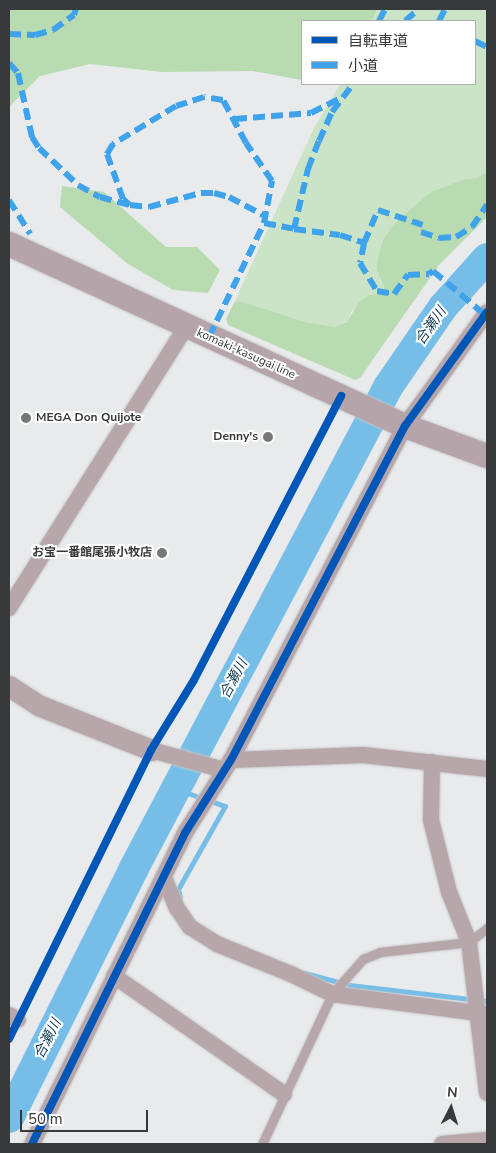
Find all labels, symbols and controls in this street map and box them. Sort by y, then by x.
legend [301,20,476,85]
text: 自転車道 [348,31,408,51]
text: 小道 [348,56,378,76]
water label: 合瀬川 [412,304,450,348]
street label: komaki-kasugai line [194,326,298,382]
place label: MEGA Don Quijote [36,411,141,425]
marker: MEGA Don Quijote [20,412,32,424]
place label: Denny's [213,430,258,444]
marker: Denny's [262,431,274,443]
place label: お宝一番館尾張小牧店 [32,546,152,560]
marker: お宝一番館尾張小牧店 [156,547,168,559]
water label: 合瀬川 [217,657,251,701]
water label: 合瀬川 [31,1016,65,1062]
north arrow [426,1083,476,1133]
text: N [446,1083,458,1102]
scale bar [22,1100,150,1132]
text: 50 m [28,1109,63,1129]

